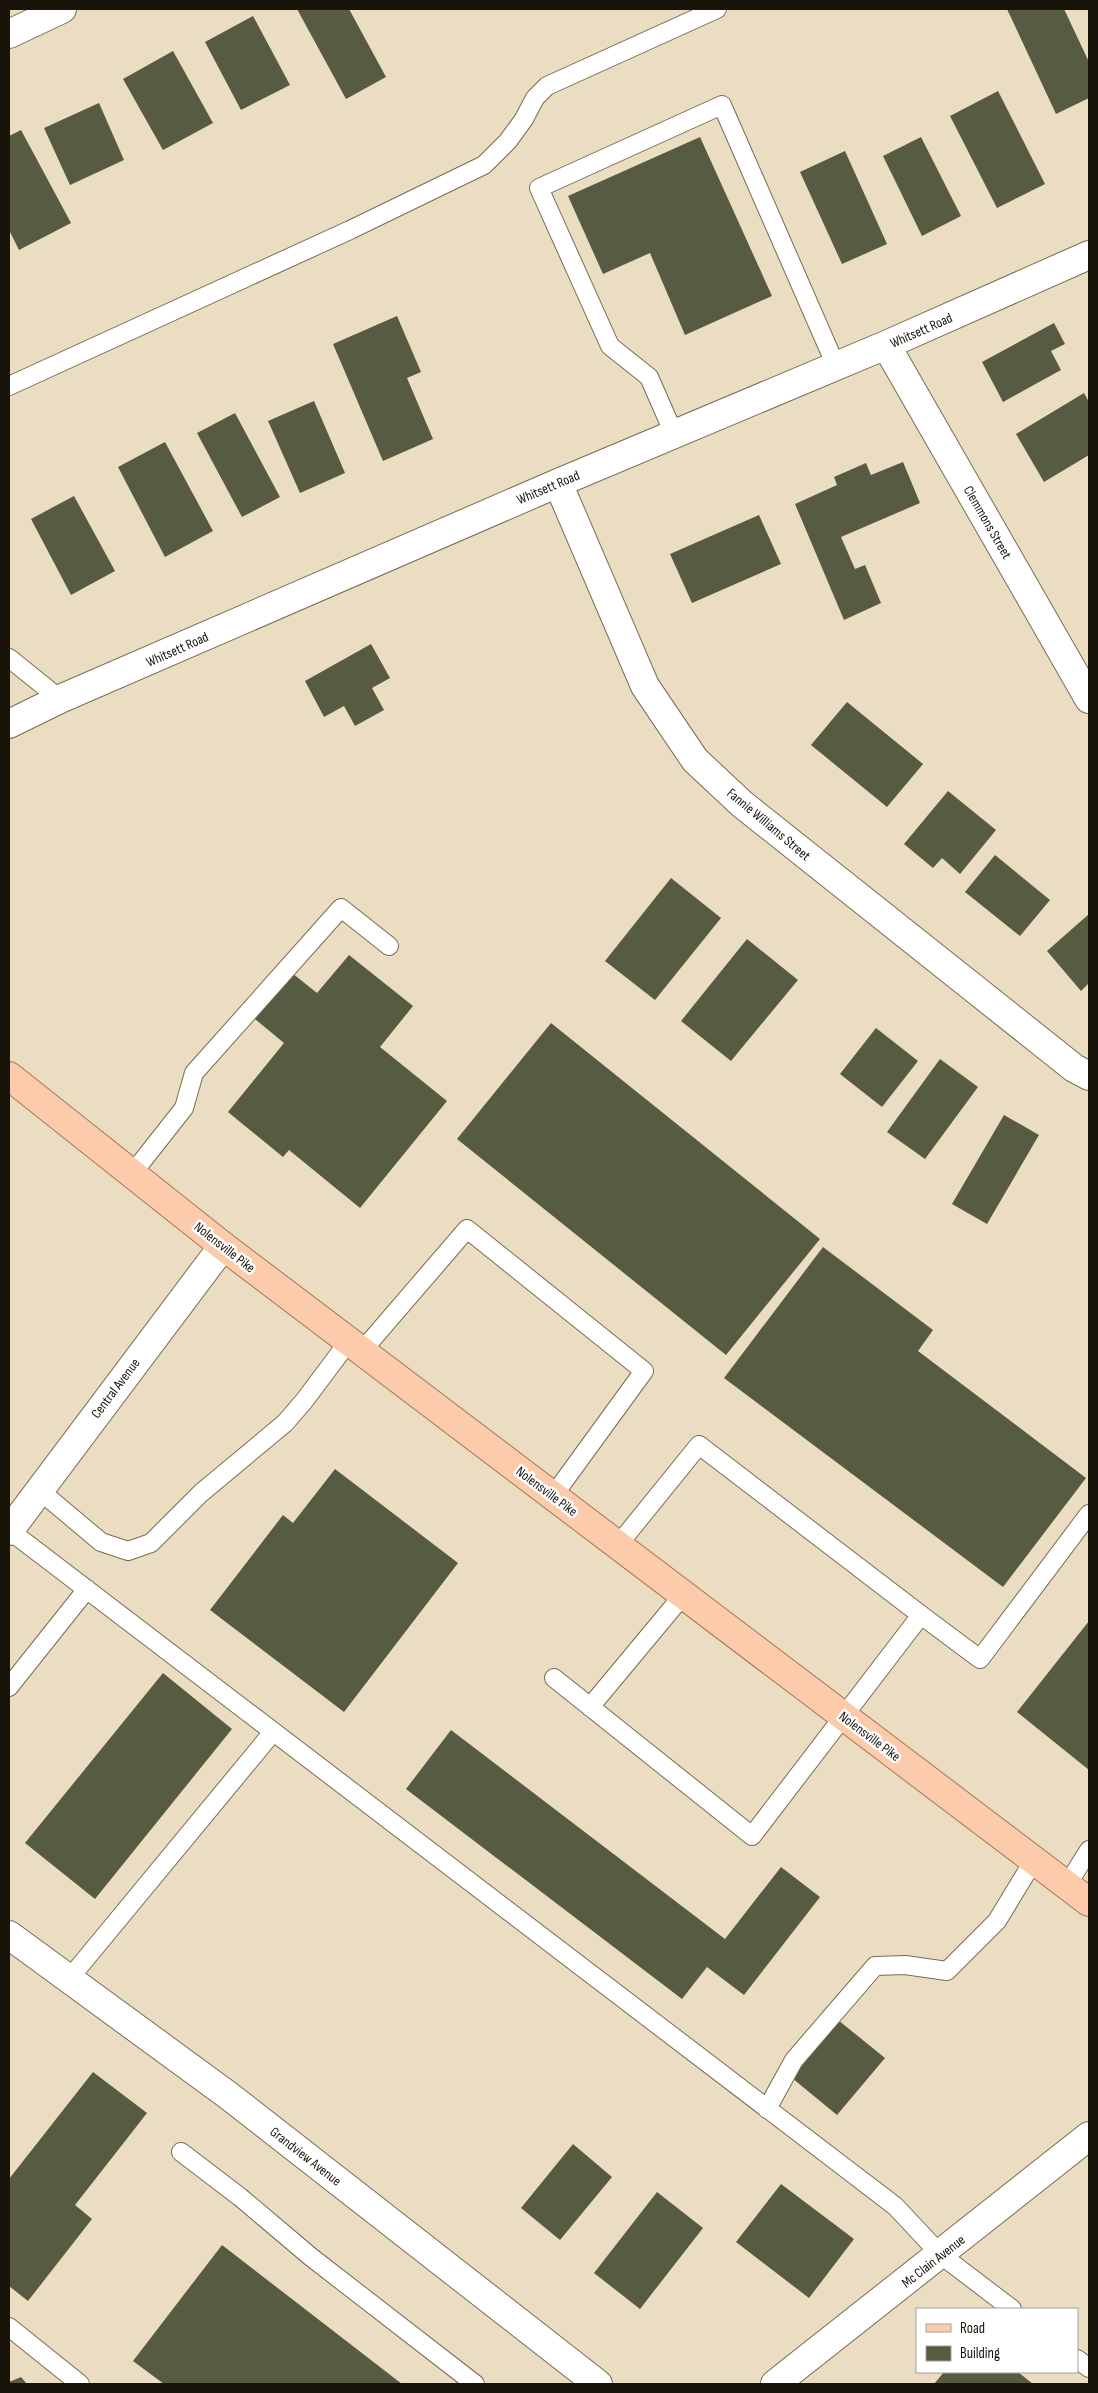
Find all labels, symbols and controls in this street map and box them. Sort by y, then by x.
street label: Whitsett Road [887,309,955,352]
street label: Whitsett Road [514,467,582,508]
street label: Clemmons Street [960,483,1015,562]
street label: Whitsett Road [143,628,211,671]
street label: Fannie Williams Street [723,784,814,864]
street label: Nolensville Pike [191,1218,258,1276]
street label: Central Avenue [87,1355,144,1422]
street label: Nolensville Pike [513,1463,581,1520]
street label: Nolensville Pike [836,1708,904,1765]
street label: Grandview Avenue [267,2123,345,2190]
street label: Mc Clain Avenue [898,2231,968,2291]
legend [916,2308,1078,2373]
text: Road [960,2319,985,2338]
text: Building [960,2344,1000,2363]

